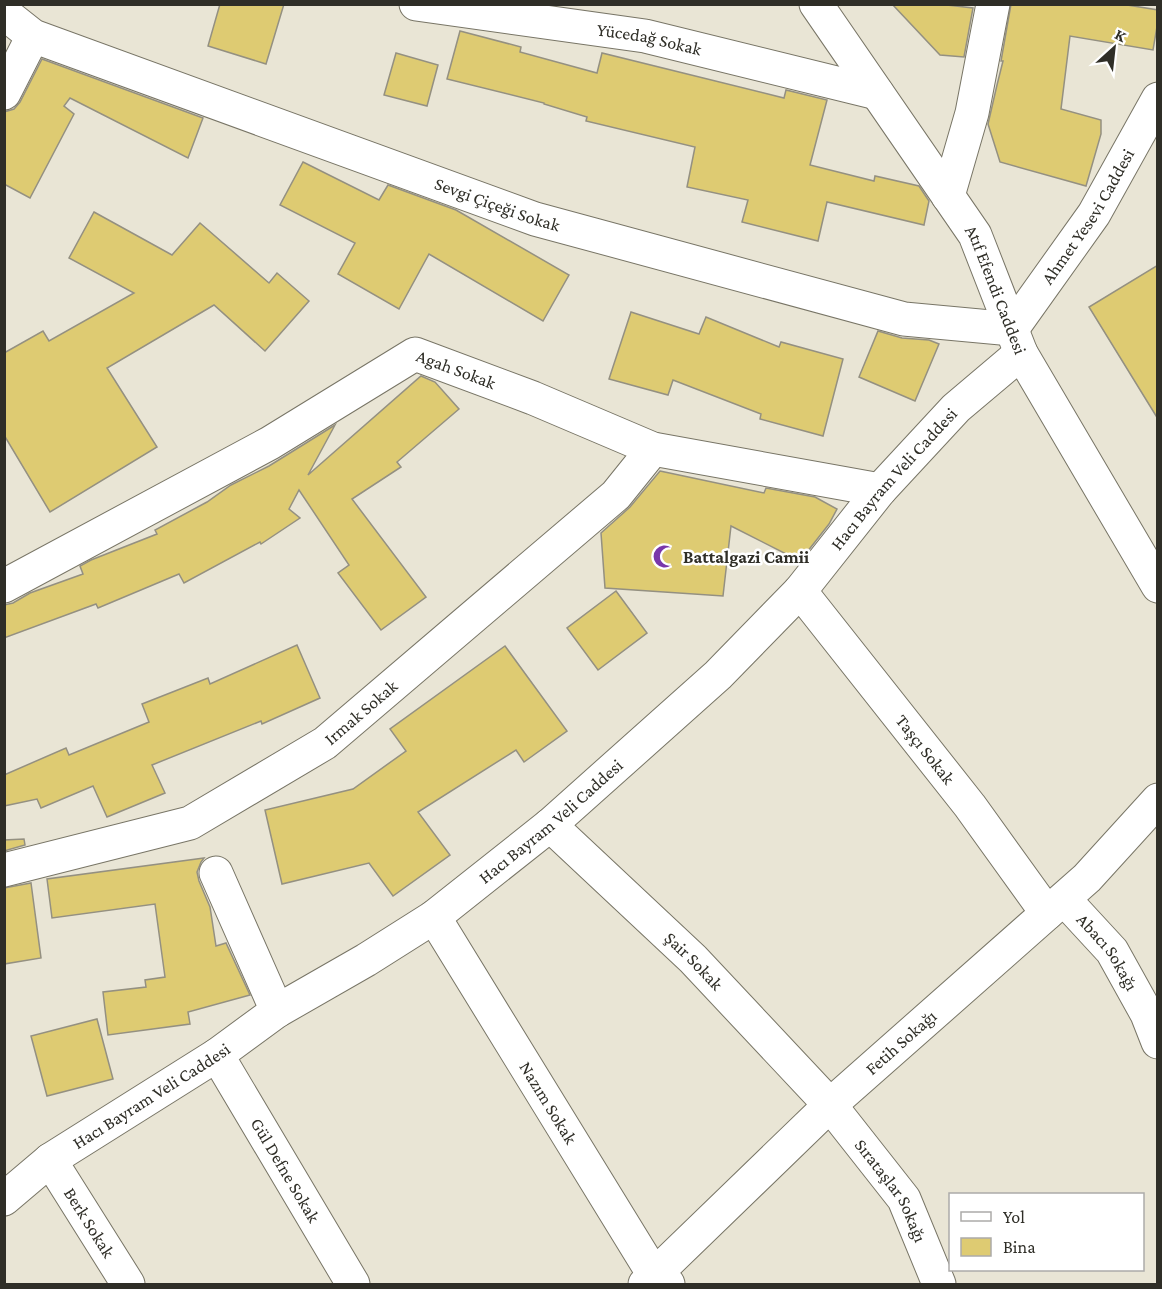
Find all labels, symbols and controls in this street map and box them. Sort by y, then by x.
north arrow [1084,18,1144,78]
street label: Yücedağ Sokak [596,19,704,60]
text: K [1112,25,1130,45]
street label: Ahmet Yesevi Caddesi [1037,145,1138,288]
street label: Sevgi Çiçeği Sokak [432,173,563,235]
street label: Atıf Efendi Caddesi [961,221,1031,357]
street label: Agah Sokak [414,345,499,393]
street label: Hacı Bayram Veli Caddesi [826,403,961,554]
mosque icon: Battalgazi Camii [652,544,678,570]
place label: Battalgazi Camii [683,547,810,567]
street label: Irmak Sokak [320,675,402,749]
street label: Taşçı Sokak [892,711,959,789]
street label: Hacı Bayram Veli Caddesi [475,755,627,888]
street label: Abacı Sokağı [1073,909,1142,994]
street label: Şair Sokak [661,928,727,995]
street label: Fetih Sokağı [861,1006,941,1079]
street label: Hacı Bayram Veli Caddesi [69,1039,234,1153]
street label: Nazım Sokak [515,1058,581,1148]
street label: Gül Defne Sokak [247,1114,324,1226]
street label: Sırataşlar Sokağı [851,1135,931,1245]
street label: Berk Sokak [60,1184,119,1262]
legend [949,1193,1144,1271]
text: Yol [1003,1207,1025,1227]
text: Bina [1003,1237,1036,1257]

